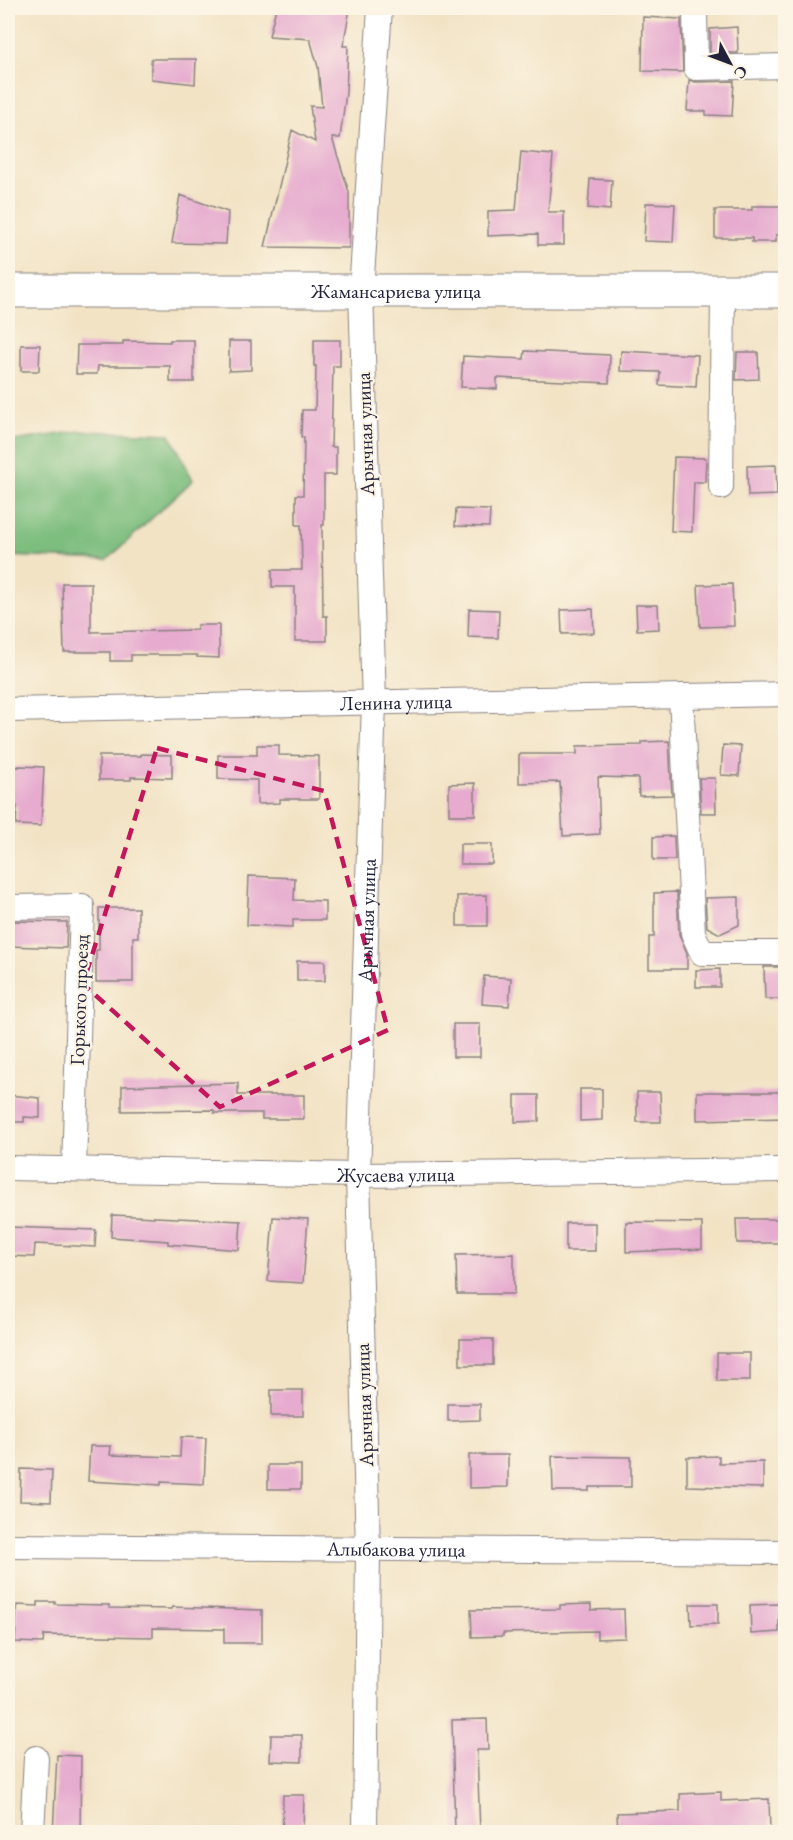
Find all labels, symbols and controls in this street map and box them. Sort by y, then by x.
north arrow [700,33,760,93]
text: С [729,61,753,84]
street label: Жамансариева улица [310,278,481,304]
street label: Арычная улица [350,372,380,497]
street label: Ленина улица [340,688,452,716]
street label: Арычная улица [352,858,382,983]
street label: Горького проезд [64,934,94,1066]
street label: Жусаева улица [336,1161,455,1188]
street label: Арычная улица [349,1343,379,1468]
street label: Алыбакова улица [325,1535,466,1563]

